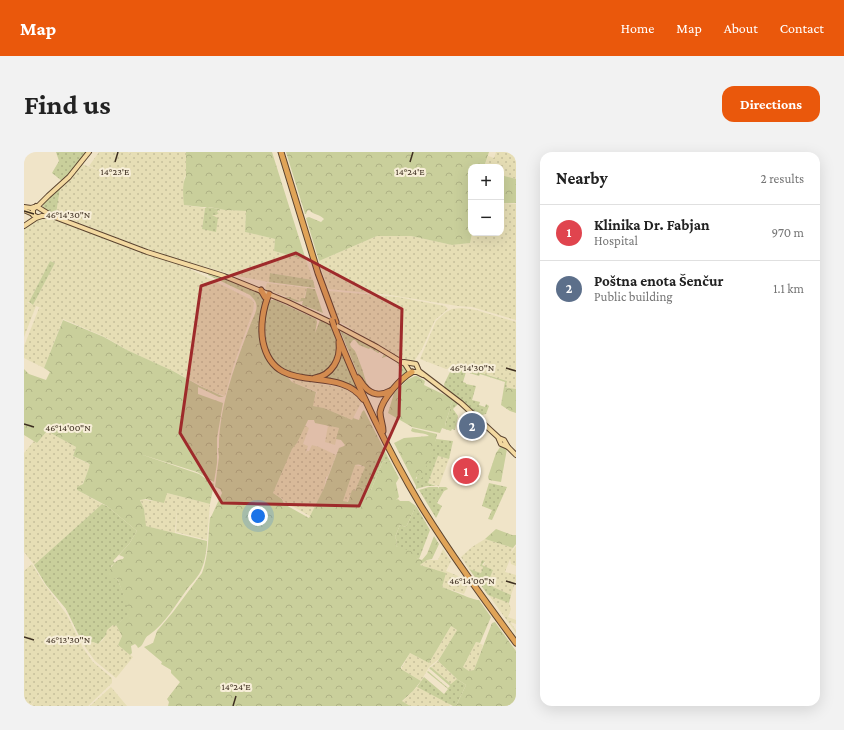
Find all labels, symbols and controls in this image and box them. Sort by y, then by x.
text: Map [20,18,56,39]
text: Home [621,20,654,36]
text: Map [676,20,702,36]
text: About [724,20,758,36]
text: Contact [780,20,824,36]
button: Directions [722,86,820,122]
text: Find us [24,89,111,120]
map controls [468,164,504,236]
button: + [468,164,504,200]
text: 14°23'E [100,166,130,177]
text: 14°24'E [395,166,425,177]
text: Nearby [556,169,608,188]
text: 2 results [761,171,804,186]
button: − [468,200,504,236]
text: 46°14'30"N [46,209,91,220]
text: Klinika Dr. Fabjan [594,217,710,233]
text: 1 [567,225,571,240]
text: 970 m [772,225,804,240]
text: Hospital [594,233,638,248]
text: Poštna enota Šenčur [594,273,723,289]
text: 2 [566,281,572,296]
text: 1.1 km [773,281,804,296]
text: Public building [594,289,673,304]
text: 46°14'30"N [450,362,495,373]
pin: 2 [459,411,485,441]
text: 46°14'00"N [45,422,91,433]
pin: 1 [453,456,479,486]
your location [248,506,268,526]
text: 46°14'00"N [449,575,495,586]
text: 46°13'30"N [46,634,91,645]
text: 14°24'E [221,681,251,692]

